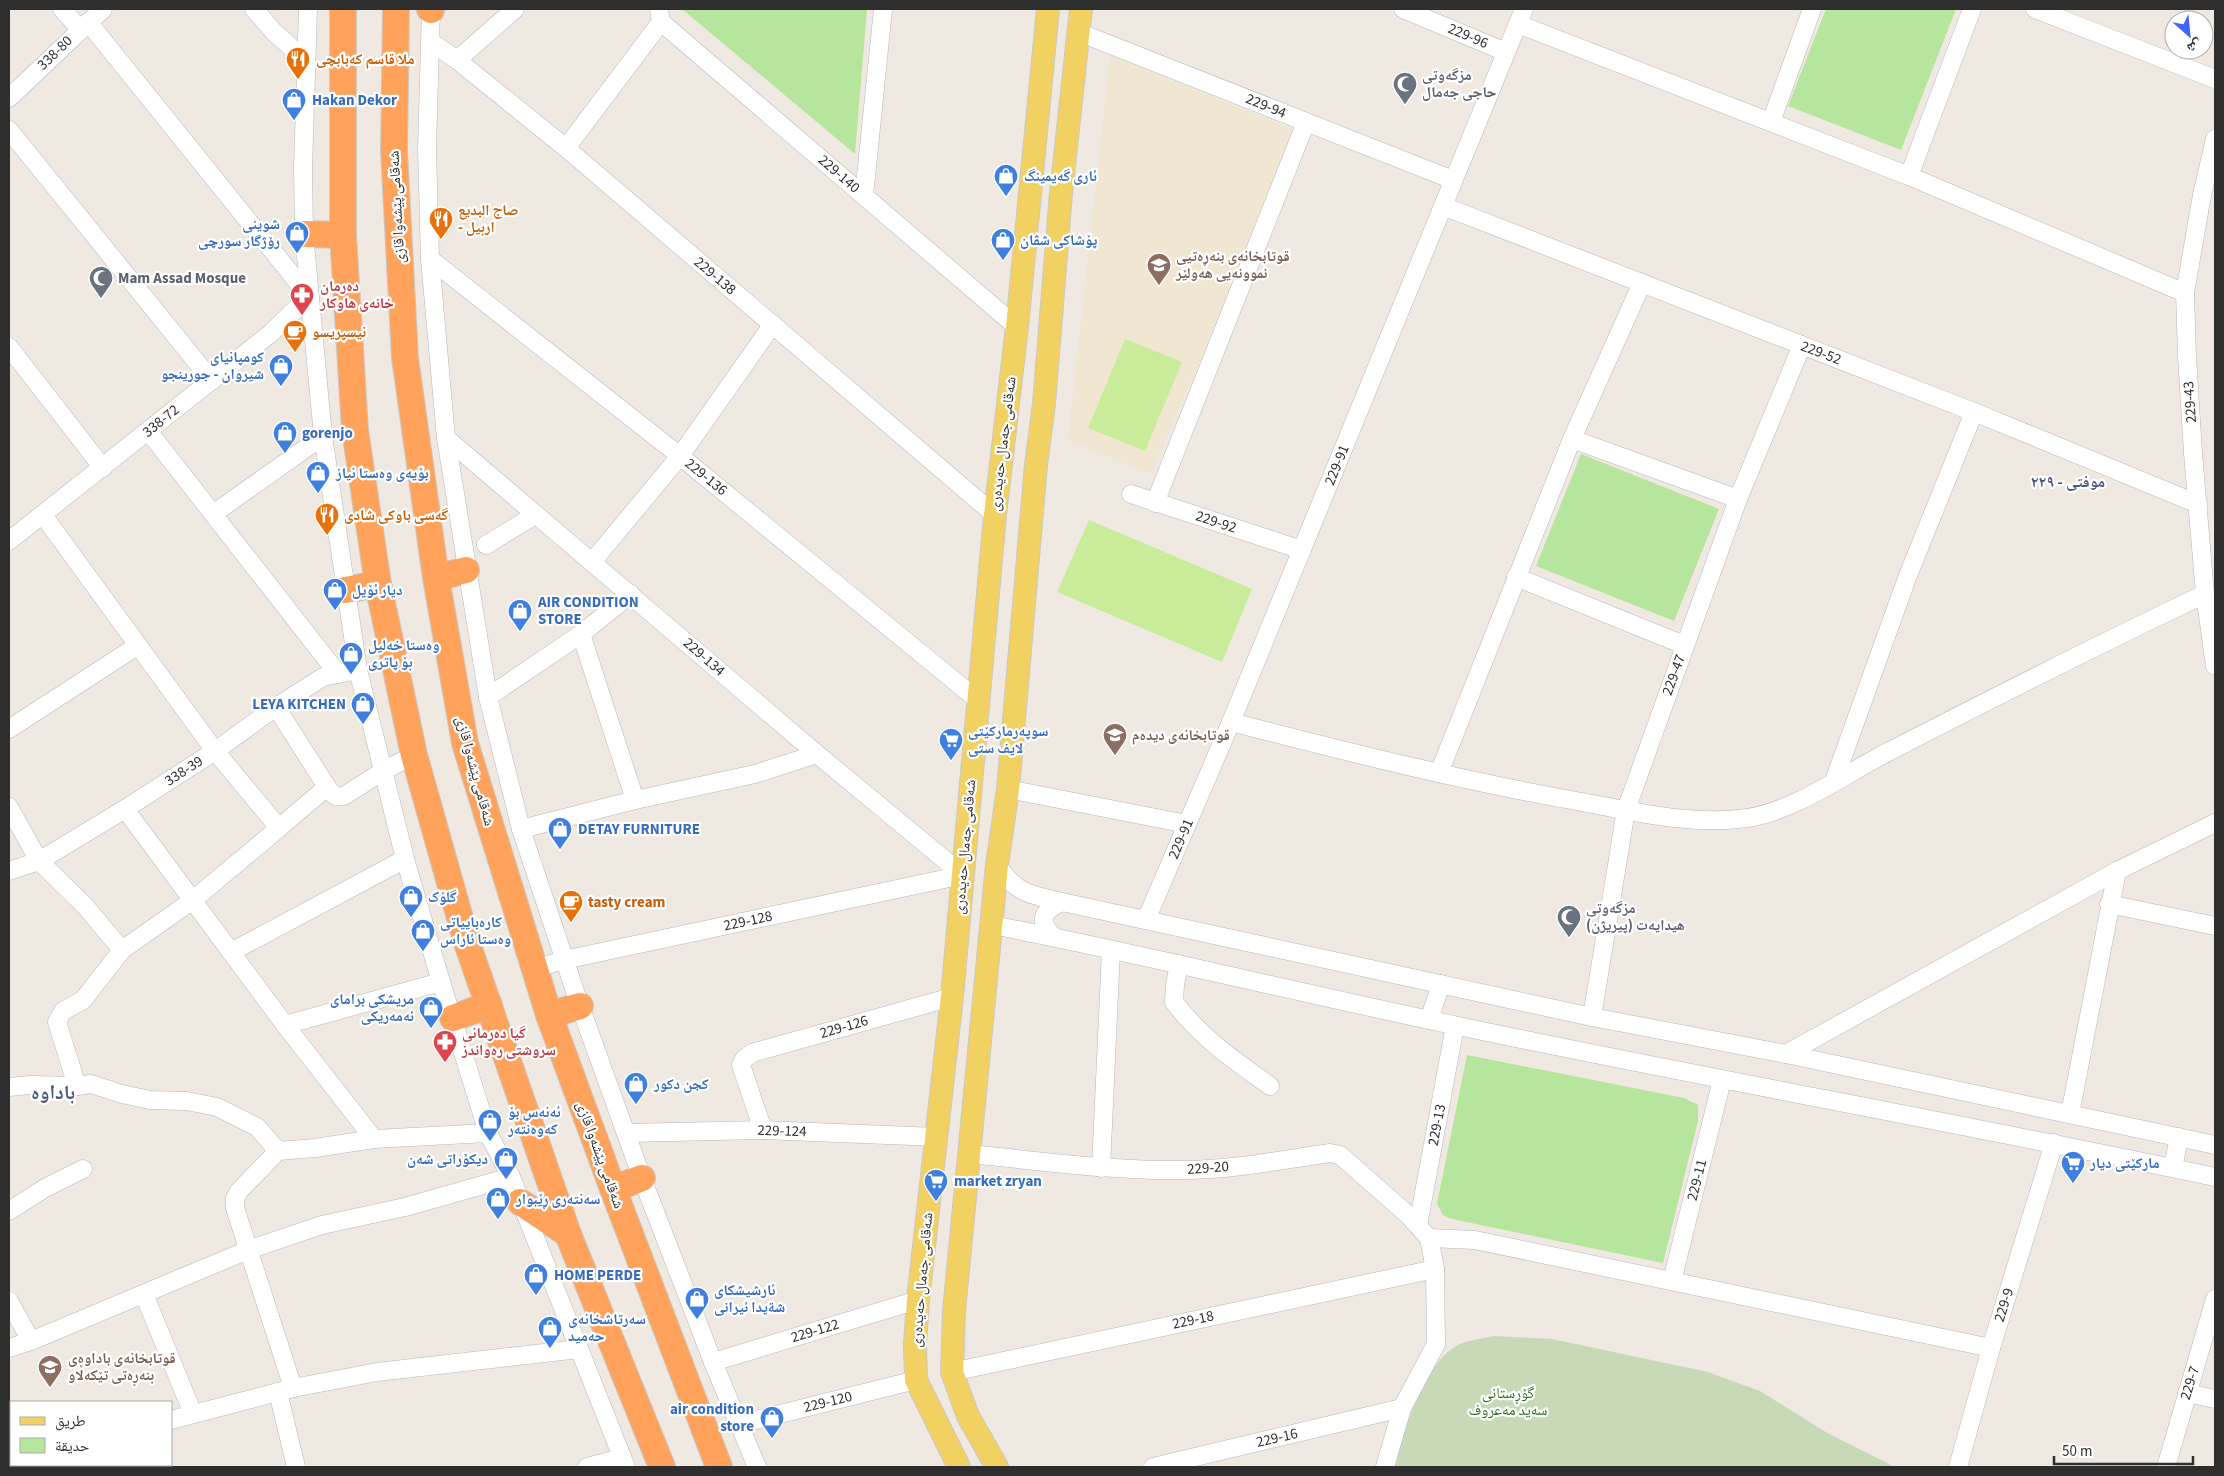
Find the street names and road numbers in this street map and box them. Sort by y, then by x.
street label: 229-96 [1445,18,1491,54]
street label: 338-80 [33,31,77,75]
street label: 229-94 [1243,88,1290,124]
street label: شەقامی پێشەوا قازی [384,150,410,264]
street label: 229-140 [813,150,865,198]
street label: 229-138 [689,252,741,300]
street label: 229-52 [1798,336,1844,370]
street label: شەقامی جەمال حەیدەری [984,375,1022,513]
street label: 229-43 [2178,380,2202,424]
street label: 338-72 [138,400,184,442]
street label: 229-91 [1319,442,1355,488]
street label: 229-136 [680,453,732,501]
street label: 229-92 [1193,506,1239,538]
street label: 229-134 [678,633,730,681]
street label: 229-47 [1657,652,1691,698]
street label: شەقامی پێشەوا قازی [450,714,500,828]
street label: 338-39 [161,751,207,791]
street label: شەقامی جەمال حەیدەری [949,778,981,915]
street label: 229-91 [1163,816,1199,862]
street label: 229-128 [722,906,774,936]
street label: 229-126 [817,1010,871,1044]
street label: شەقامی پێشەوا قازی [571,1098,629,1212]
street label: 229-13 [1423,1102,1451,1148]
street label: 229-124 [757,1120,808,1142]
street label: 229-20 [1186,1156,1230,1180]
street label: 229-11 [1682,1157,1712,1203]
street label: شەقامی جەمال حەیدەری [906,1211,938,1348]
street label: 229-9 [1989,1285,2019,1325]
street label: 229-18 [1170,1305,1216,1335]
street label: 229-122 [788,1314,842,1348]
street label: 229-7 [2175,1363,2205,1403]
street label: 229-120 [801,1386,855,1418]
street label: 229-16 [1254,1423,1300,1453]

